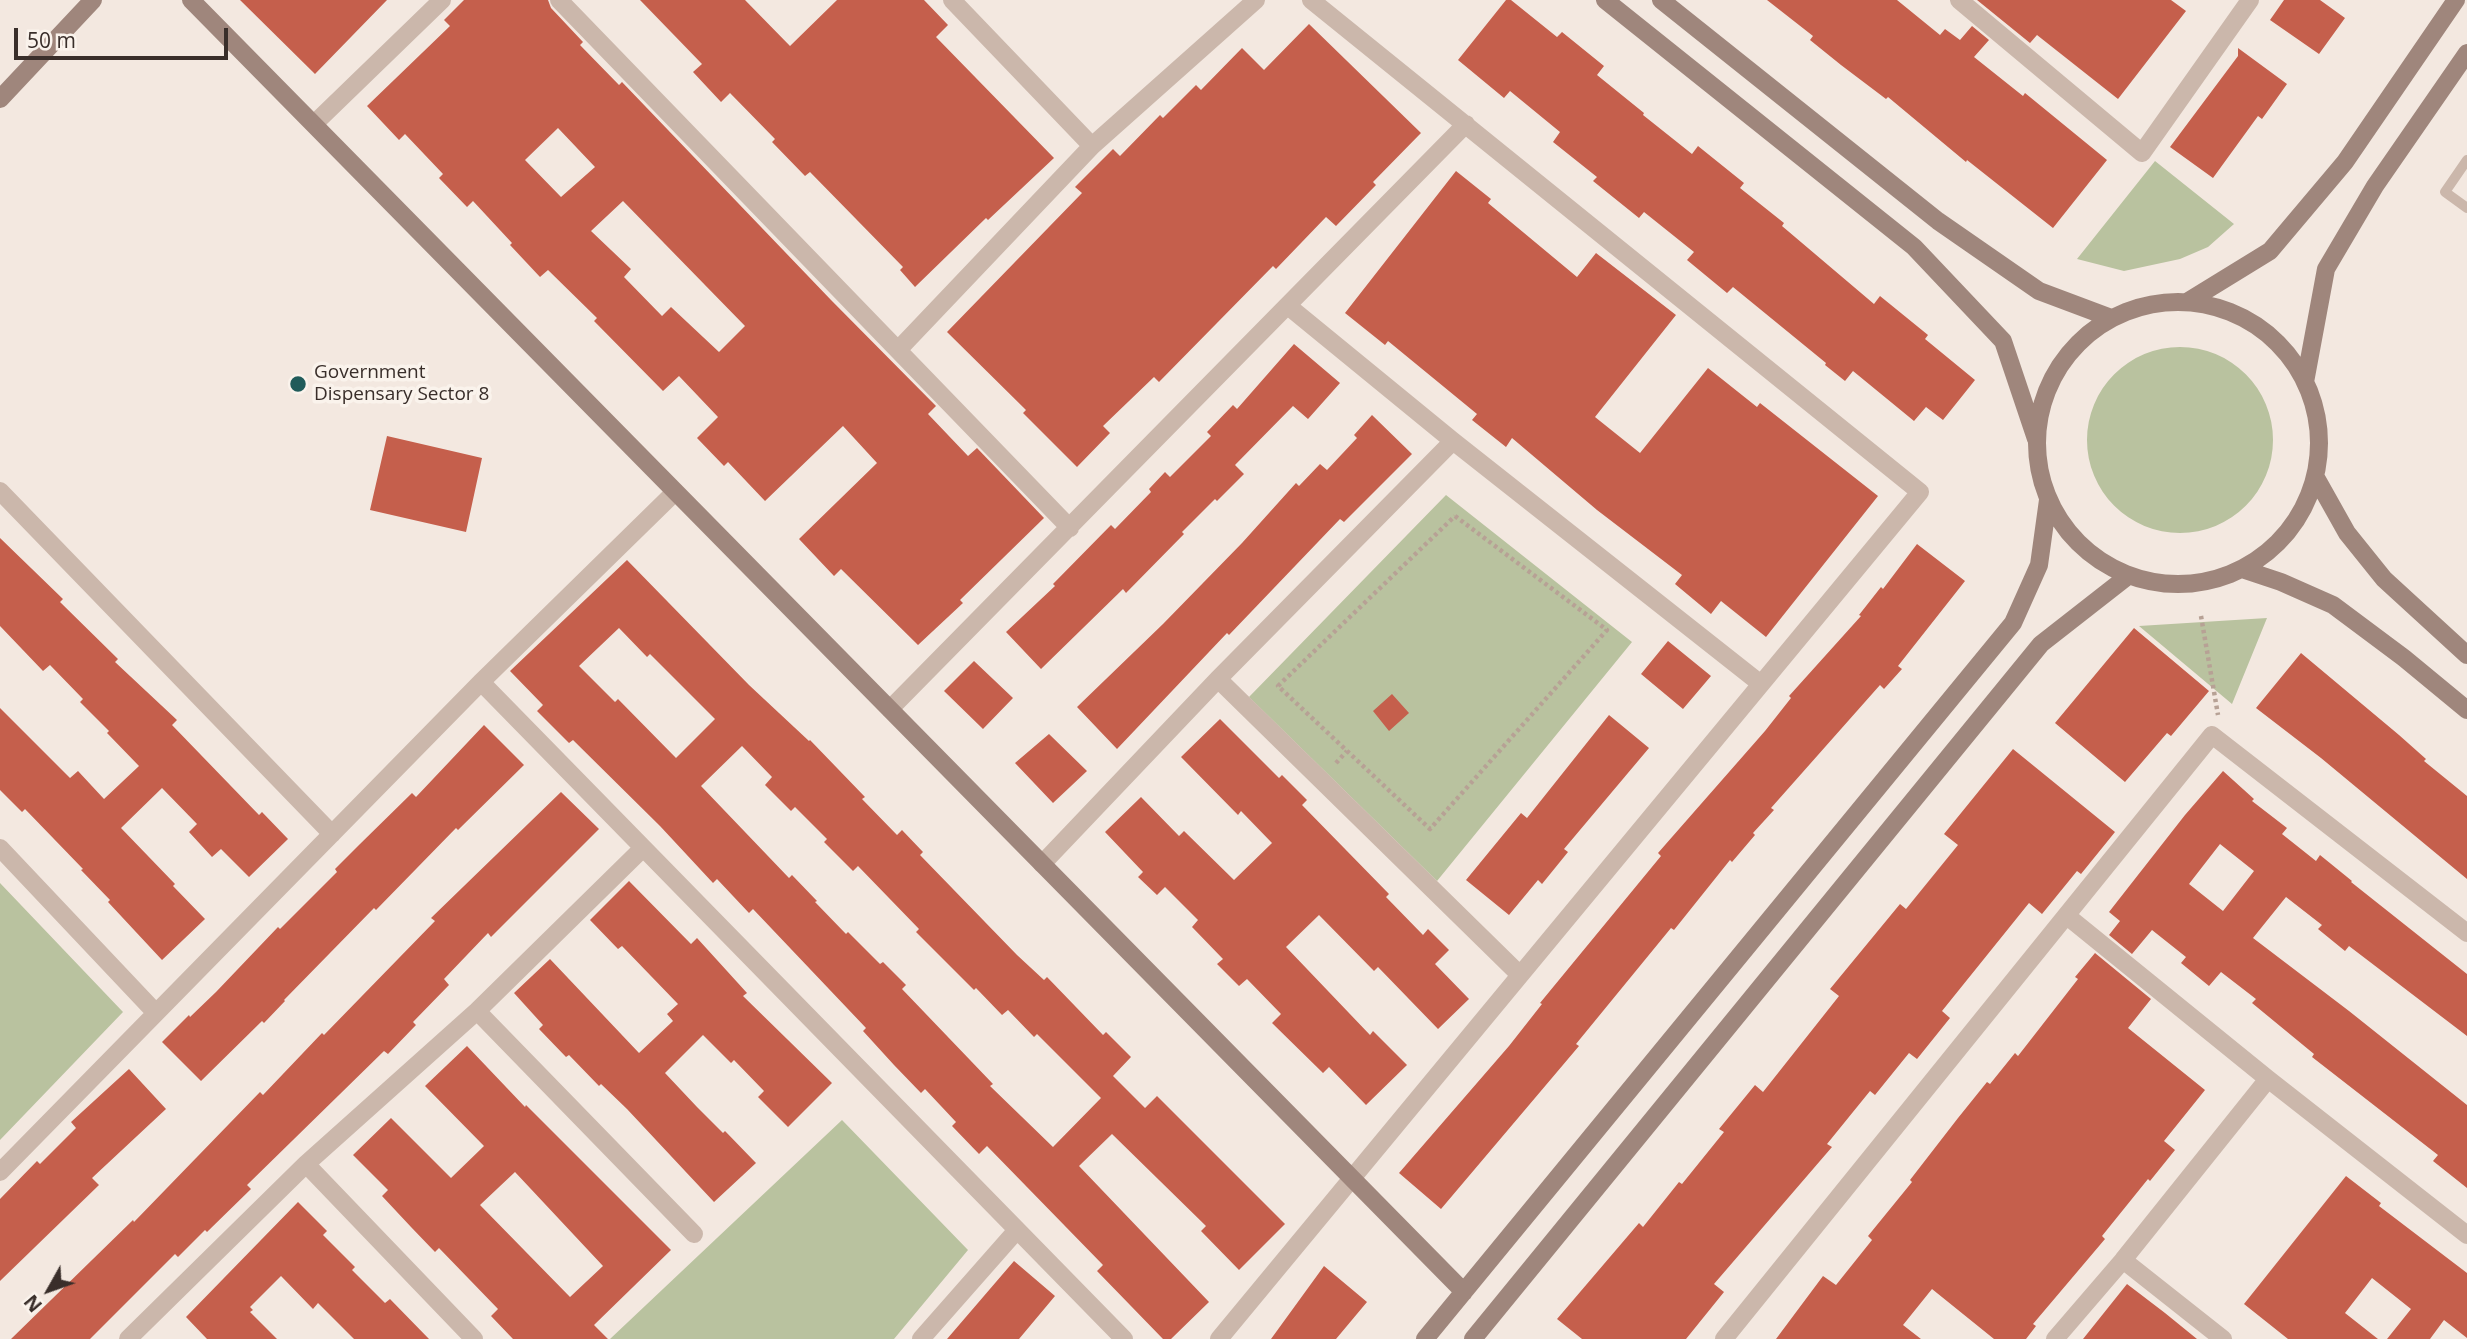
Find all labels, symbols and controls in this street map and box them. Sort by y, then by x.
scale bar [18,14,231,58]
text: 50 m [27,26,76,54]
place label: Government Dispensary Sector 8 [314,362,489,406]
marker: Government Dispensary Sector 8 [288,374,308,394]
north arrow [14,1255,84,1325]
text: N [18,1289,48,1318]

